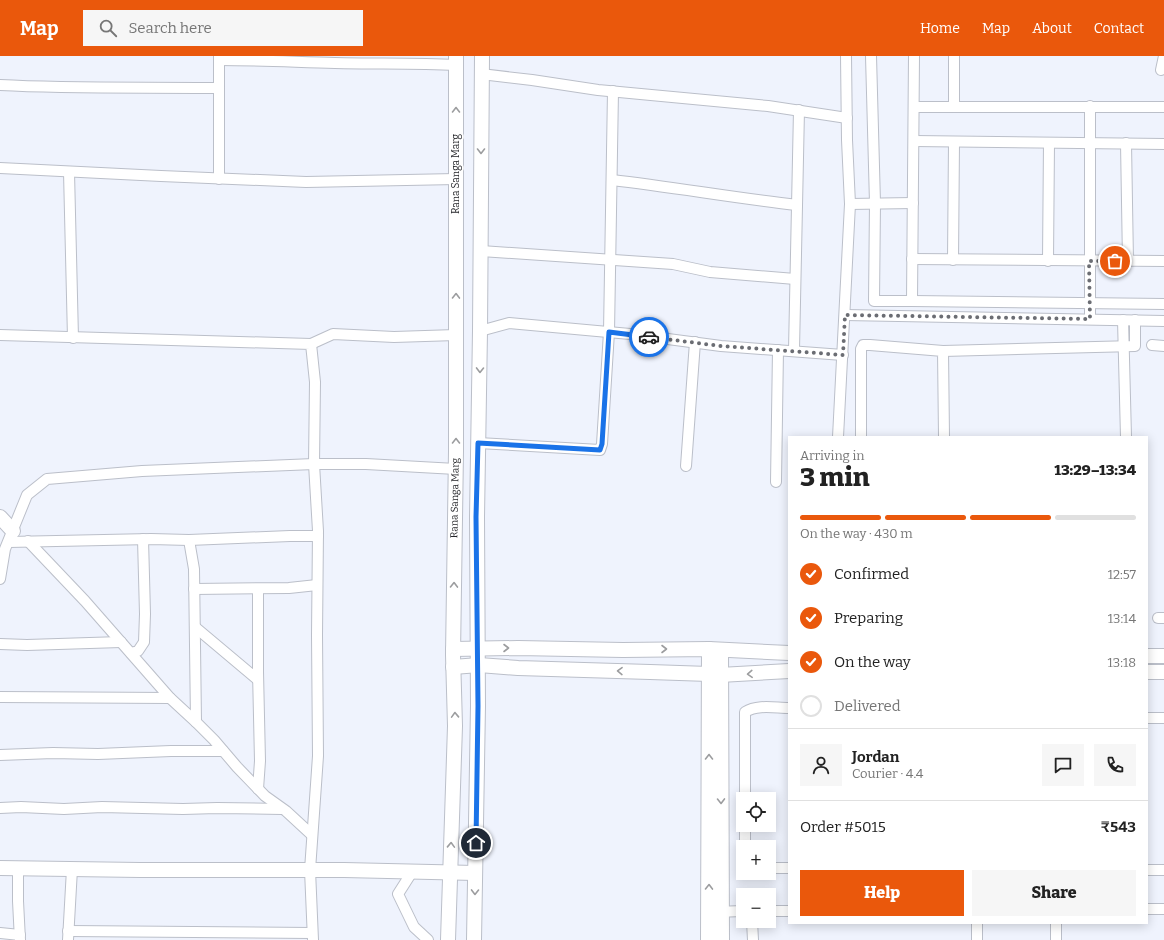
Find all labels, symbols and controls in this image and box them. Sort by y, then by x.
search box [83,10,363,46]
text: Map [20,17,59,40]
icon: search [97,17,119,39]
text: Search here [129,19,212,37]
text: Home [920,20,960,37]
text: Map [982,20,1010,37]
text: About [1032,20,1072,37]
text: Contact [1094,20,1144,37]
one-way arrow [452,107,460,113]
street label: Rana Sanga Marg [450,133,462,214]
one-way arrow [477,148,485,154]
pin [1098,244,1132,278]
icon: bag [1104,250,1126,272]
one-way arrow [452,293,460,299]
courier [629,317,669,357]
icon: car [638,326,660,348]
one-way arrow [475,367,484,373]
one-way arrow [452,438,460,444]
text: Arriving in [800,448,865,463]
street label: Rana Sanga Marg [448,457,462,538]
text: 13:29–13:34 [1054,461,1136,479]
text: 3 min [800,462,870,493]
text: On the way · 430 m [800,526,913,541]
icon: check [800,563,822,585]
text: Confirmed [834,565,909,583]
text: 12:57 [1108,567,1136,582]
one-way arrow [450,582,458,588]
icon: check [800,607,822,629]
text: Preparing [834,609,903,627]
text: 13:14 [1108,611,1136,626]
one-way arrow [503,644,509,652]
one-way arrow [661,645,667,653]
icon: check [800,651,822,673]
text: On the way [834,653,911,671]
text: 13:18 [1107,655,1136,670]
one-way arrow [617,667,623,675]
one-way arrow [747,669,753,678]
text: Delivered [834,697,901,715]
one-way arrow [450,712,459,718]
button: person [800,744,842,786]
button: chat [1042,744,1084,786]
button: phone [1094,744,1136,786]
text: Jordan [852,748,899,766]
one-way arrow [705,754,713,760]
text: Courier · 4.4 [852,766,923,781]
map controls [736,792,776,928]
button: locate [736,792,776,832]
one-way arrow [717,798,725,804]
text: Order #5015 [800,818,886,836]
text: ₹543 [1101,818,1136,836]
pin [459,826,493,860]
icon: home [465,832,487,854]
button: + [736,840,776,880]
one-way arrow [447,842,455,848]
button: Help [800,870,964,916]
button: Share [972,870,1136,916]
one-way arrow [705,884,713,890]
button: − [736,888,776,928]
one-way arrow [471,889,479,895]

